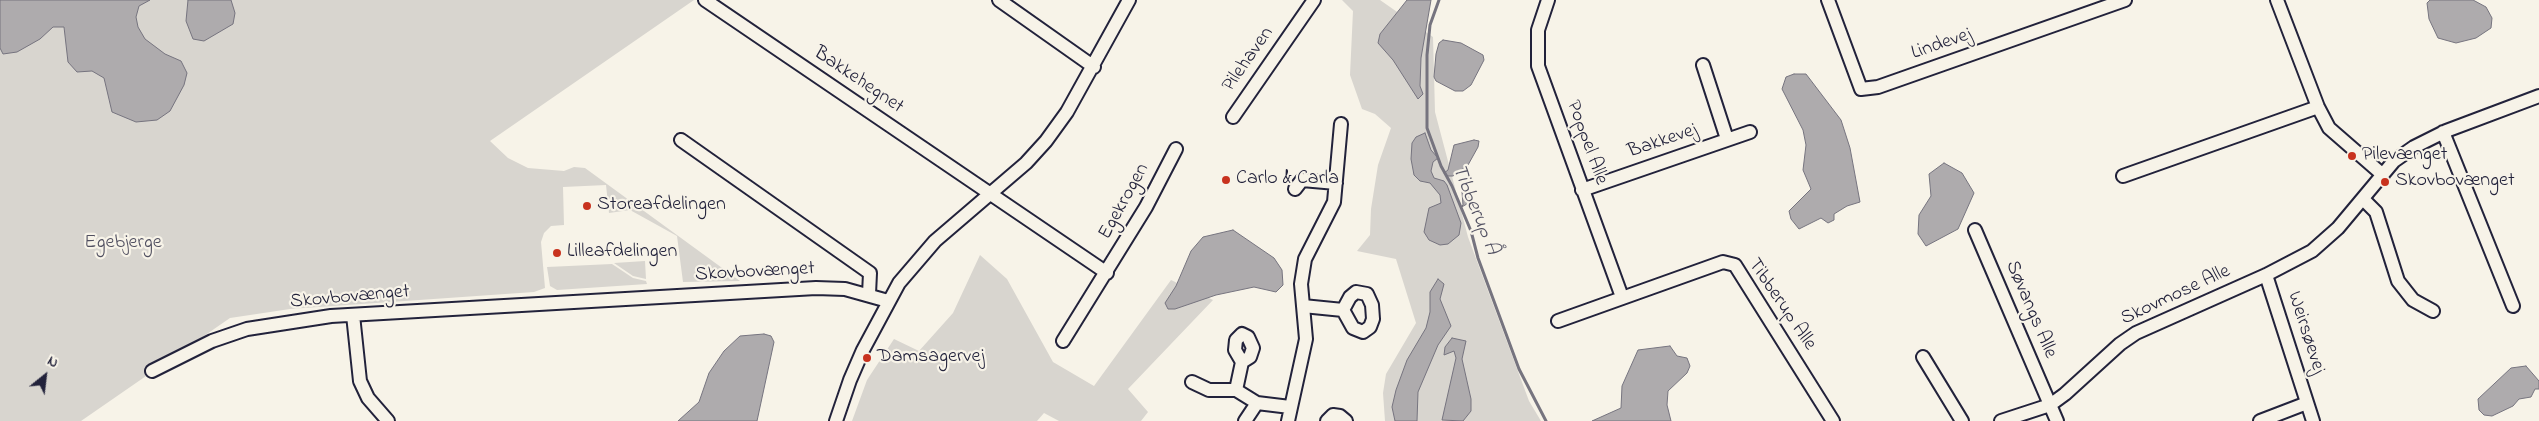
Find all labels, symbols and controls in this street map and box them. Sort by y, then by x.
street label: Pilehaven [1218,23,1280,97]
street label: Lindevej [1909,24,1975,66]
street label: Bakkehegnet [808,42,908,120]
street label: Poppel Alle [1560,98,1612,188]
street label: Bakkevej [1625,119,1701,165]
place label: Pilevænget [2362,144,2447,168]
marker: Pilevænget [2346,150,2358,162]
street label: Egekrogen [1094,160,1156,244]
water label: Tibberup Å [1445,161,1503,259]
place label: Carlo & Carla [1236,168,1339,192]
place label: Skovbovænget [2395,170,2515,194]
marker: Carlo & Carla [1220,174,1232,186]
marker: Skovbovænget [2379,176,2391,188]
place label: Storeafdelingen [597,194,726,218]
marker: Storeafdelingen [581,200,593,212]
park label: Egebjerge [84,232,162,256]
place label: Lilleafdelingen [567,241,677,265]
marker: Lilleafdelingen [551,247,563,259]
street label: Tibberup Alle [1741,254,1821,356]
street label: Skovbovænget [695,258,815,288]
street label: Søvangs Alle [1999,258,2061,362]
street label: Skovmose Alle [2118,260,2234,332]
street label: Skovbovænget [289,281,411,315]
street label: Weirsøevej [2280,289,2330,377]
place label: Damsagervej [877,346,984,370]
north arrow [20,351,70,401]
text: N [43,351,62,374]
marker: Damsagervej [861,352,873,364]

